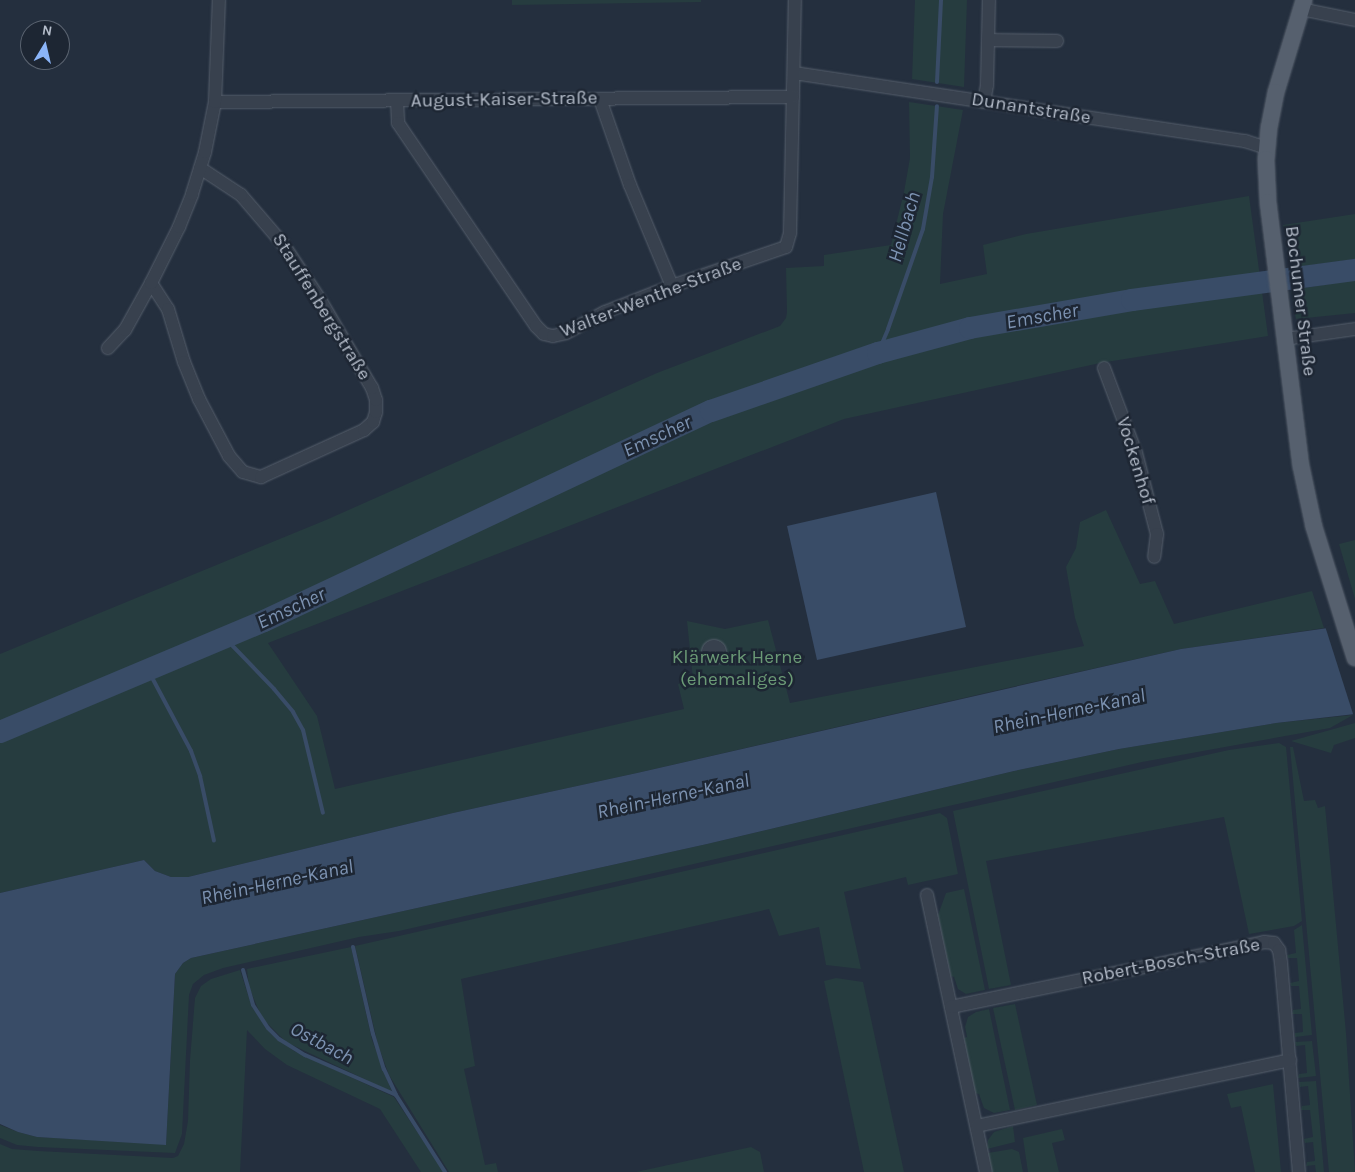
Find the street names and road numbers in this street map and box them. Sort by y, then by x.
street label: August-Kaiser-Straße [410,87,598,113]
street label: Dunantstraße [970,88,1092,130]
street label: Bochumer Straße [1279,225,1321,377]
street label: Stauffenbergstraße [267,229,375,385]
street label: Walter-Wenthe-Straße [557,253,745,343]
street label: Vockenhof [1111,414,1159,508]
street label: Robert-Bosch-Straße [1080,934,1262,990]

